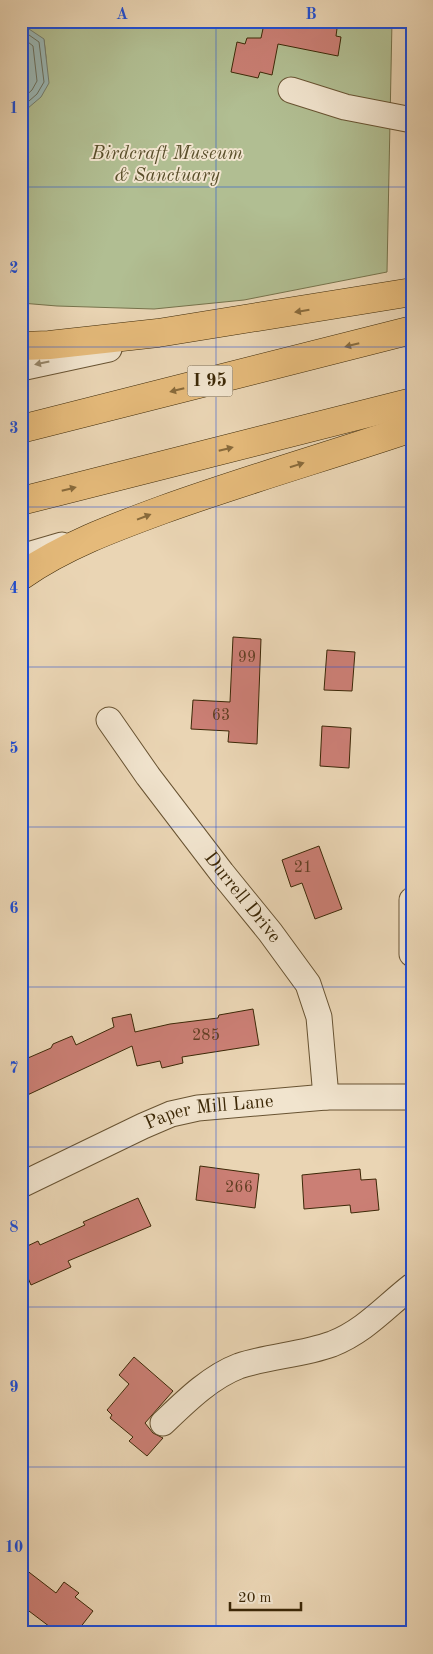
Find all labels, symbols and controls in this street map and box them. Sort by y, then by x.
text: A [116,7,128,23]
text: B [305,7,317,23]
text: 1 [9,101,19,117]
park label: Birdcraft Museum & Sanctuary [90,145,243,186]
text: 2 [9,261,19,277]
one-way arrow [294,307,310,315]
one-way arrow [344,341,359,349]
one-way arrow [34,360,50,368]
road number: I 95 [188,366,232,396]
one-way arrow [170,386,185,394]
text: 3 [9,421,19,437]
one-way arrow [219,445,234,453]
one-way arrow [290,461,305,468]
one-way arrow [61,484,76,492]
one-way arrow [136,513,151,520]
text: 4 [9,581,19,597]
house number: 99 [238,650,256,666]
house number: 63 [212,708,230,724]
text: 5 [9,741,19,757]
street label: Durrell Drive [200,849,284,946]
house number: 21 [294,860,312,876]
text: 6 [9,901,19,917]
house number: 285 [192,1028,220,1044]
text: 7 [9,1061,19,1077]
street label: Paper Mill Lane [142,1092,274,1134]
house number: 266 [225,1180,253,1196]
text: 8 [9,1220,19,1236]
text: 9 [9,1380,19,1396]
text: 10 [5,1540,23,1556]
scale bar [230,1579,302,1611]
text: 20 m [238,1591,272,1606]

